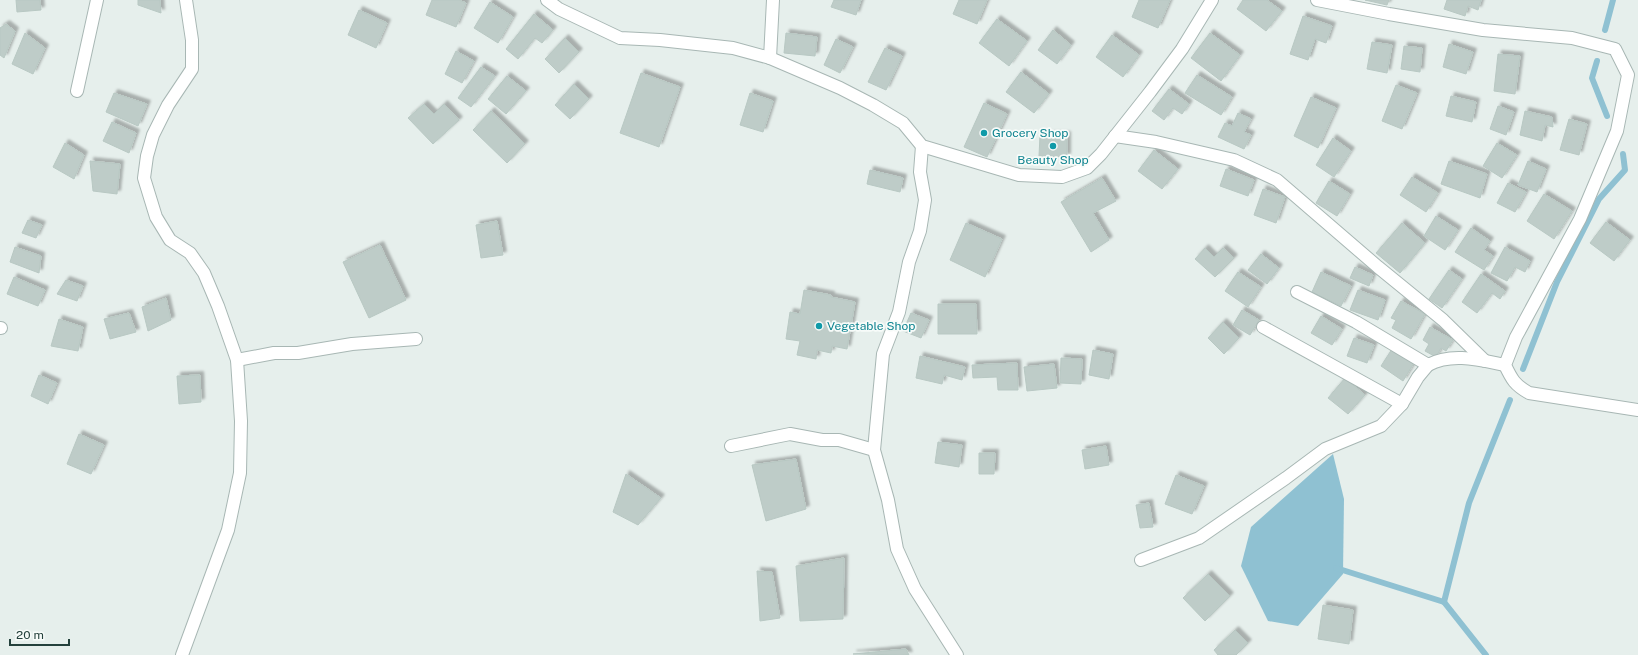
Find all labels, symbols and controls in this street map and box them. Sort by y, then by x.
place label: Grocery Shop [992,126,1069,140]
marker: Grocery Shop [979,128,989,138]
marker: Beauty Shop [1048,141,1058,151]
place label: Beauty Shop [1017,153,1089,167]
place label: Vegetable Shop [827,319,915,333]
marker: Vegetable Shop [814,321,824,331]
scale bar [10,621,69,647]
text: 20 m [16,628,44,642]

